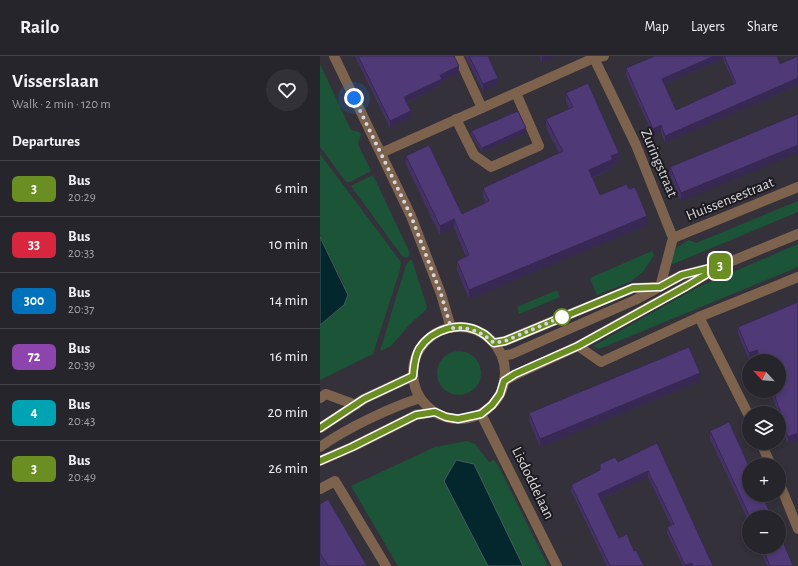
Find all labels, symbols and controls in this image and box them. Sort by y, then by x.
text: Railo [20,18,59,37]
text: Map [644,20,669,34]
text: Layers [691,20,725,34]
text: Share [747,20,778,34]
button: heart [266,69,308,111]
text: Visserslaan [12,72,99,91]
your location [344,88,364,108]
text: Walk · 2 min · 120 m [12,98,111,111]
street label: Zuringstraat [638,127,680,199]
text: Departures [12,134,80,149]
text: Bus [68,173,90,188]
street label: Huissensestraat [684,174,776,223]
text: 6 min [275,181,308,196]
text: 3 [31,182,37,196]
text: 20:29 [68,191,96,204]
text: Bus [68,229,90,244]
text: 10 min [269,237,308,252]
text: 33 [28,238,40,252]
text: 20:33 [68,247,94,260]
line badge: 3 [707,253,733,279]
text: 3 [717,259,723,273]
text: Bus [68,285,90,300]
text: 14 min [270,293,308,308]
text: 300 [24,294,44,308]
text: 20:37 [68,303,95,316]
unlabelled marker [553,308,571,326]
text: Bus [68,341,90,356]
text: 16 min [270,349,308,364]
text: 72 [28,350,40,364]
north arrow [742,354,786,398]
map controls [742,354,786,554]
text: 20:39 [68,359,95,372]
text: Bus [68,397,90,412]
text: 20 min [267,405,308,420]
text: 4 [30,406,38,420]
button: layers [742,406,786,450]
text: 20:43 [68,415,95,428]
street label: Lisdoddelaan [509,445,557,521]
text: Bus [68,453,90,468]
button: + [742,458,786,502]
text: 26 min [268,461,308,476]
text: 3 [31,462,37,476]
text: 20:49 [68,471,96,484]
button: − [742,510,786,554]

